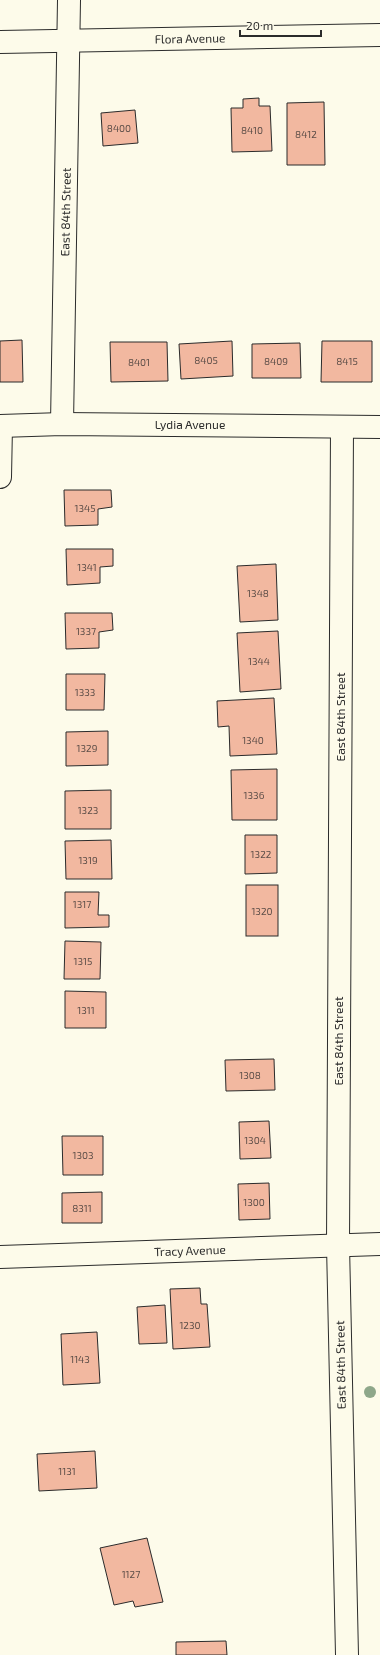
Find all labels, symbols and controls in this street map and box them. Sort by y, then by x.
scale bar [240,12,321,38]
text: 20 m [246,18,273,32]
street label: Flora Avenue [154,30,226,46]
house number: 8400 [107,122,131,134]
house number: 8410 [241,124,263,136]
house number: 8412 [295,128,317,140]
street label: East 84th Street [57,167,73,257]
house number: 8405 [194,354,218,366]
house number: 8409 [264,355,288,367]
house number: 8415 [336,355,358,367]
house number: 8401 [128,356,150,368]
street label: Lydia Avenue [155,417,225,431]
house number: 1345 [74,502,96,514]
house number: 1341 [77,561,97,573]
house number: 1348 [247,587,269,599]
house number: 1337 [76,625,96,637]
house number: 1344 [248,655,270,667]
street label: East 84th Street [333,672,347,761]
house number: 1333 [75,686,95,698]
house number: 1340 [242,734,264,746]
house number: 1329 [77,742,98,754]
house number: 1336 [244,789,265,801]
house number: 1323 [78,804,98,816]
house number: 1322 [251,848,272,860]
house number: 1319 [78,854,98,866]
house number: 1317 [73,898,91,910]
house number: 1320 [251,905,273,917]
house number: 1315 [74,955,92,967]
street label: East 84th Street [331,996,345,1085]
house number: 1311 [77,1004,95,1016]
house number: 1308 [239,1069,261,1081]
house number: 1304 [244,1134,266,1146]
house number: 1303 [72,1149,94,1161]
house number: 1300 [243,1196,265,1208]
house number: 8311 [72,1202,92,1214]
street label: Tracy Avenue [154,1242,226,1258]
house number: 1230 [179,1319,201,1331]
street label: East 84th Street [332,1320,348,1410]
house number: 1143 [70,1353,90,1365]
house number: 1131 [58,1465,76,1477]
house number: 1127 [122,1568,140,1580]

